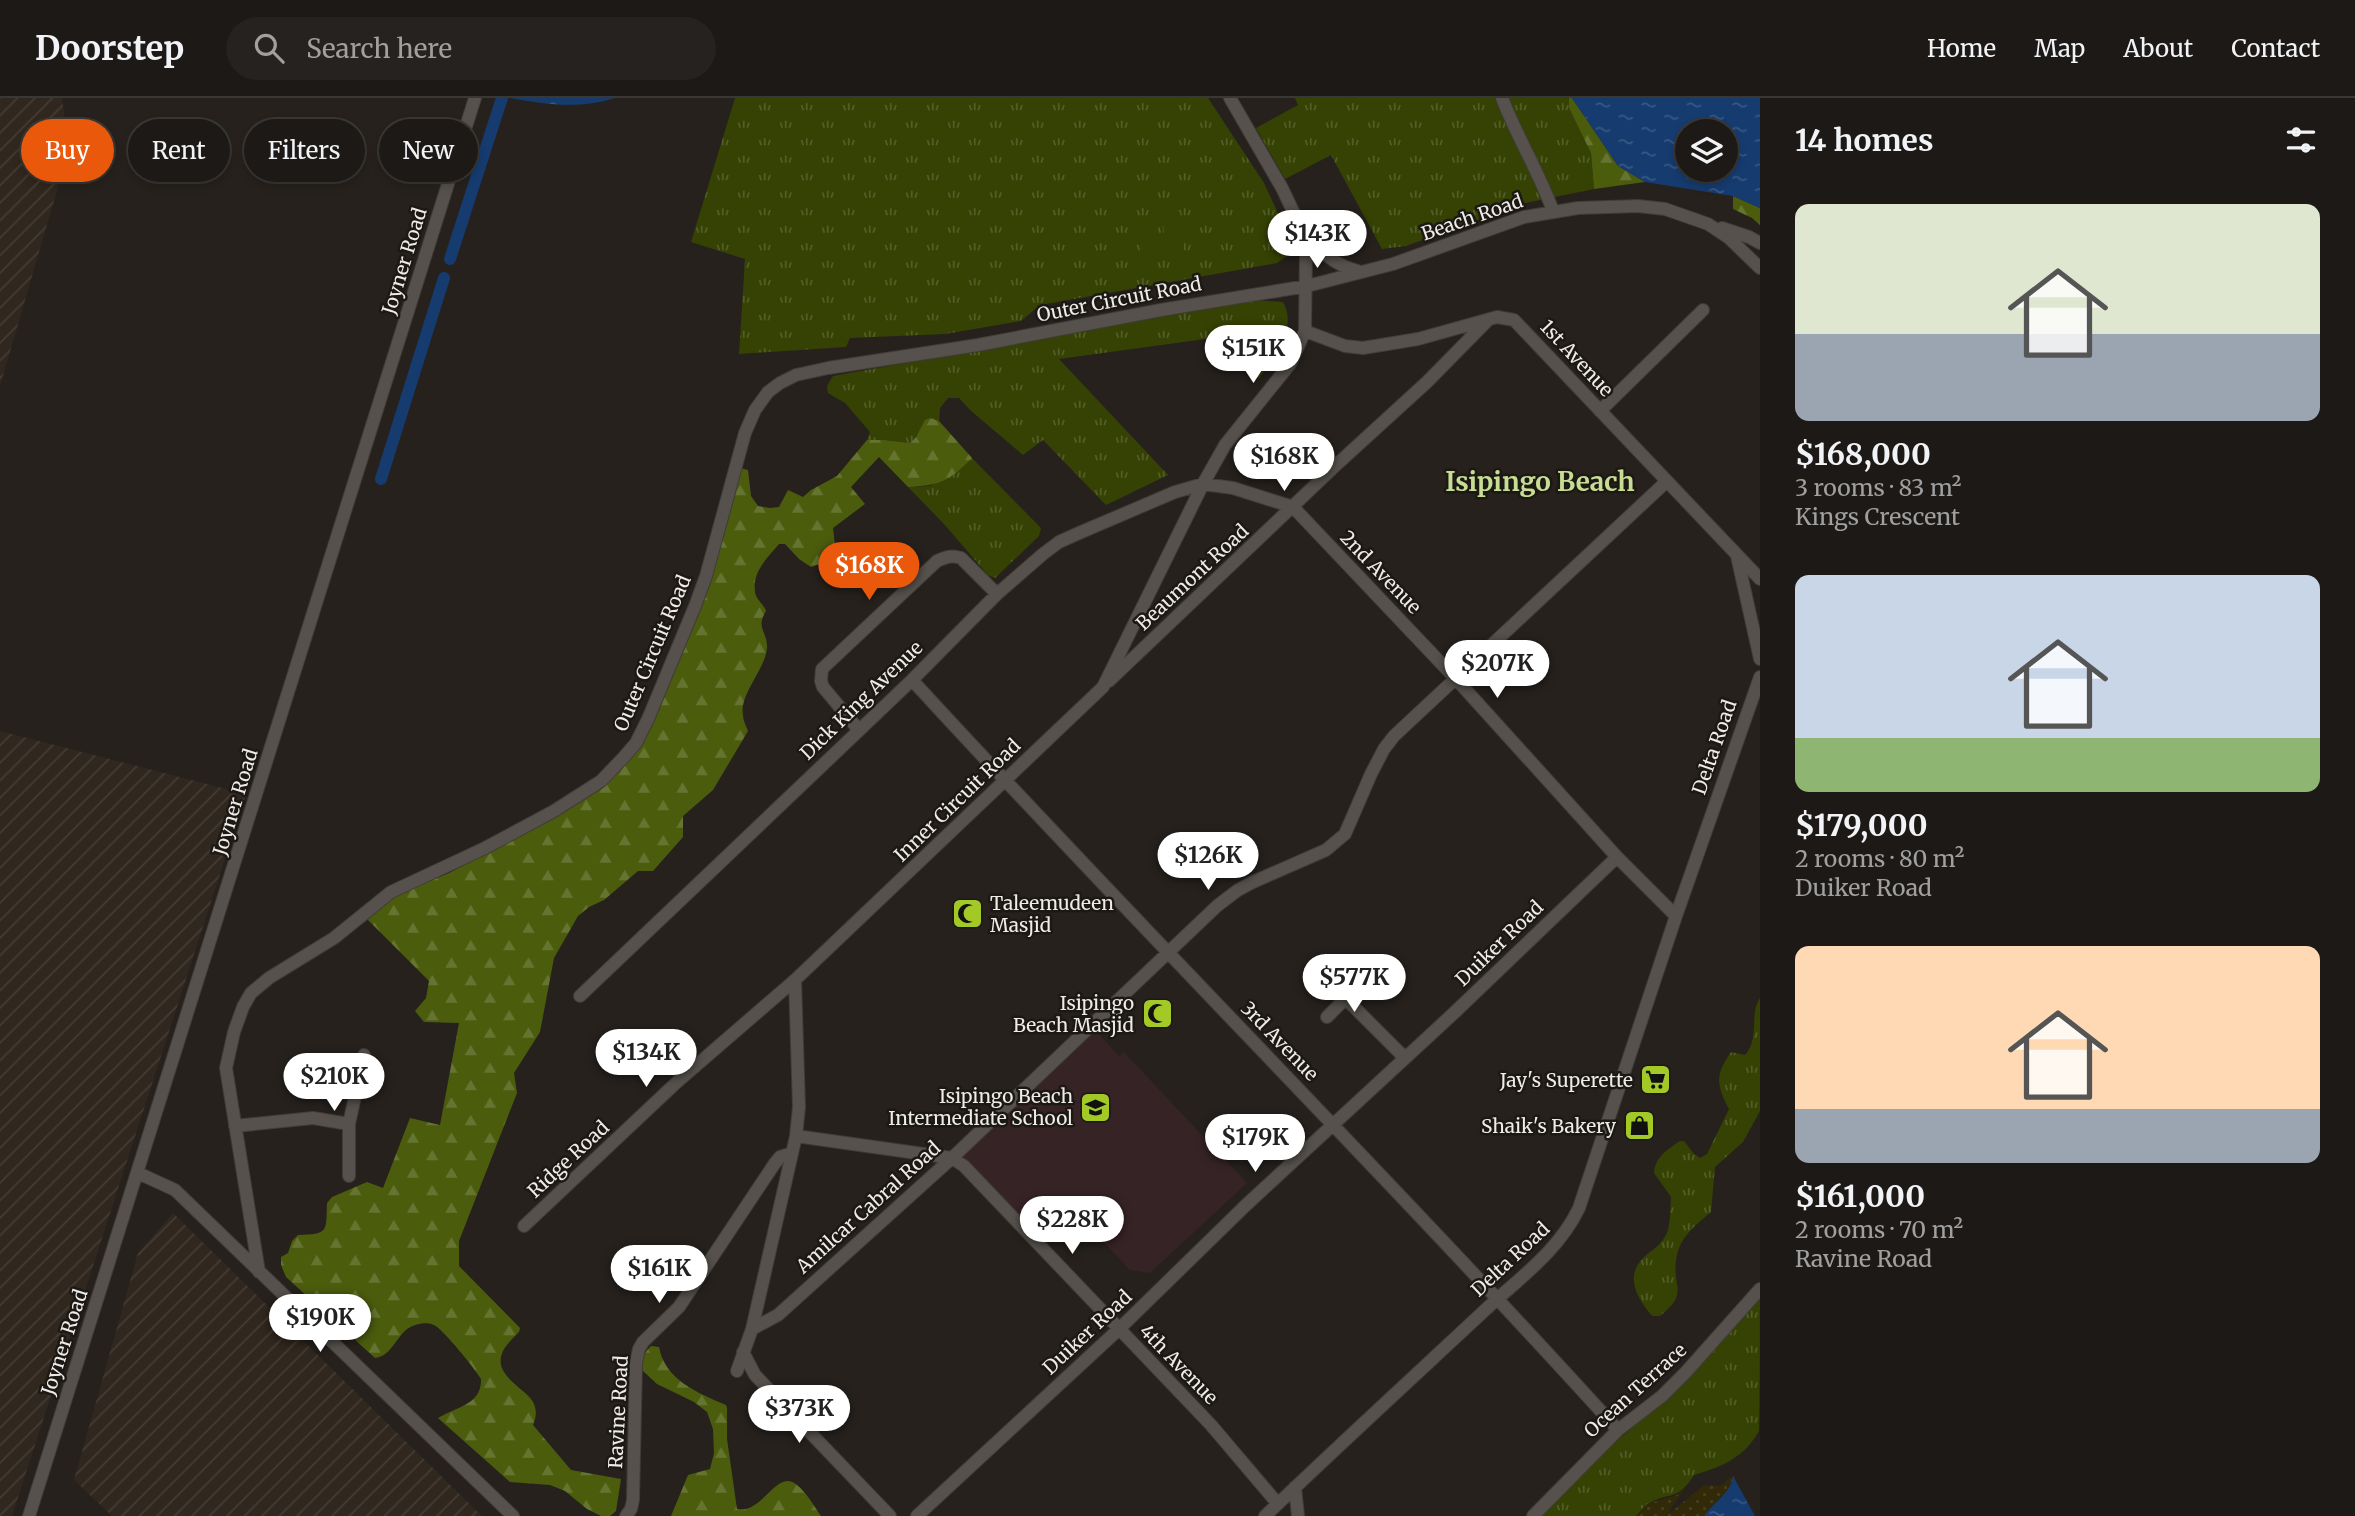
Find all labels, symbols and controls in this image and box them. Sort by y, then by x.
search box [226,17,716,80]
text: Doorstep [35,28,184,69]
icon: search [250,29,288,67]
text: Search here [306,32,452,65]
text: Home [1927,33,1996,64]
text: Map [2034,33,2085,64]
text: About [2123,33,2193,64]
text: Contact [2231,33,2320,64]
chip: Buy [21,119,114,182]
chip: Rent [128,119,230,182]
chip: Filters [244,119,365,182]
chip: New [379,119,478,182]
map controls [1675,119,1738,182]
button: layers [1675,119,1738,182]
text: 14 homes [1795,121,1933,159]
icon: filters [2282,121,2320,159]
street label: Beach Road [1418,188,1526,246]
street label: Joyner Road [376,205,432,318]
pin: $143K [1268,211,1366,270]
text: $143K [1284,218,1350,247]
icon: home [1995,250,2121,376]
street label: Outer Circuit Road [1035,271,1203,327]
street label: 1st Avenue [1535,315,1619,402]
pin: $151K [1204,326,1302,385]
text: $151K [1221,333,1285,362]
pin: $168K [1235,434,1333,493]
text: $168,000 [1795,435,1931,473]
text: $168K [1249,441,1319,470]
district label: Isipingo Beach [1445,465,1635,498]
text: 3 rooms · 83 m² [1795,473,1961,502]
text: Kings Crescent [1795,502,1960,531]
street label: Beaumont Road [1131,519,1253,635]
street label: 2nd Avenue [1335,525,1427,619]
pin: $168K [820,542,918,602]
text: $168K [834,550,904,579]
street label: Outer Circuit Road [608,571,696,735]
icon: home [1995,621,2121,747]
street label: Dick King Avenue [795,635,927,765]
pin: $207K [1448,640,1546,700]
text: $207K [1460,648,1534,677]
street label: Delta Road [1687,696,1741,798]
street label: Inner Circuit Road [889,733,1025,867]
street label: Joyner Road [207,746,263,859]
text: $179,000 [1795,806,1928,844]
pin: $126K [1159,832,1257,892]
text: $126K [1174,840,1242,869]
text: 2 rooms · 80 m² [1795,844,1964,873]
text: Duiker Road [1795,873,1932,902]
place label: Taleemudeen Masjid [990,891,1114,937]
street label: Duiker Road [1450,895,1548,991]
mosque icon: Taleemudeen Masjid [950,897,984,931]
pin: $577K [1305,954,1403,1014]
text: $577K [1319,962,1389,991]
place label: Isipingo Beach Masjid [1013,991,1134,1037]
icon: home [1995,992,2121,1118]
street label: 3rd Avenue [1236,996,1324,1086]
mosque icon: Isipingo Beach Masjid [1140,997,1174,1031]
pin: $134K [597,1030,695,1089]
text: $134K [612,1037,680,1066]
pin: $210K [285,1054,383,1113]
text: $210K [299,1061,369,1090]
supermarket icon: Jay's Superette [1639,1063,1673,1097]
place label: Jay's Superette [1499,1068,1633,1092]
place label: Isipingo Beach Intermediate School [888,1084,1073,1130]
school or university icon: Isipingo Beach Intermediate School [1079,1090,1113,1124]
shop icon: Shaik's Bakery [1622,1109,1656,1143]
pin: $179K [1206,1114,1304,1174]
place label: Shaik's Bakery [1481,1114,1616,1138]
street label: Ridge Road [522,1115,614,1203]
text: $179K [1221,1122,1289,1151]
street label: Amilcar Cabral Road [790,1136,945,1279]
text: $161,000 [1795,1177,1925,1215]
pin: $228K [1023,1196,1121,1256]
text: $228K [1036,1204,1108,1233]
text: 2 rooms · 70 m² [1795,1215,1963,1244]
street label: Delta Road [1466,1217,1554,1301]
text: Ravine Road [1795,1244,1932,1273]
pin: $161K [610,1246,708,1305]
text: $161K [627,1253,691,1282]
street label: Duiker Road [1037,1285,1137,1379]
street label: Joyner Road [35,1286,92,1399]
pin: $190K [271,1294,369,1354]
text: $190K [285,1302,355,1331]
street label: 4th Avenue [1135,1319,1223,1409]
street label: Ocean Terrace [1579,1338,1691,1442]
street label: Ravine Road [603,1355,633,1469]
pin: $373K [750,1386,848,1445]
text: $373K [764,1393,834,1422]

